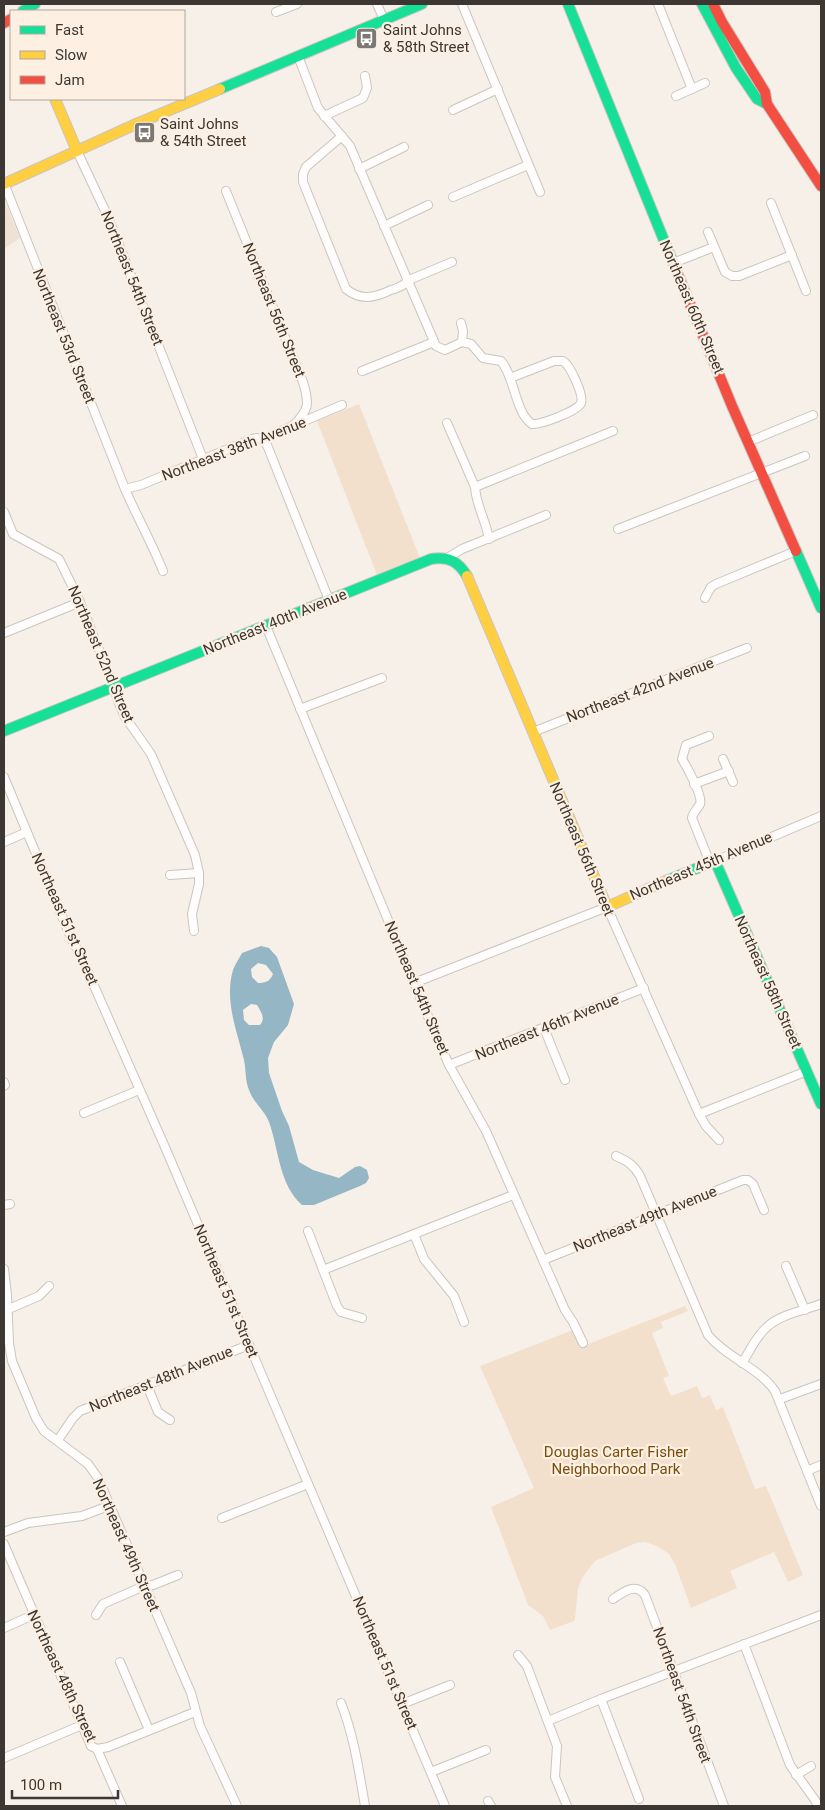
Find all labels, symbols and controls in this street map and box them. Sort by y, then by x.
legend [10,10,185,100]
text: Fast [55,21,84,39]
place label: Saint Johns & 58th Street [383,21,469,56]
bus stop icon: Saint Johns & 58th Street [355,27,379,51]
text: Slow [55,46,87,64]
text: Jam [55,71,85,89]
place label: Saint Johns & 54th Street [160,115,246,150]
bus stop icon: Saint Johns & 54th Street [132,121,156,145]
street label: Northeast 54th Street [97,208,167,348]
street label: Northeast 60th Street [656,237,728,377]
street label: Northeast 56th Street [239,240,309,380]
street label: Northeast 53rd Street [29,266,99,406]
street label: Northeast 38th Avenue [159,413,309,485]
street label: Northeast 52nd Street [64,583,138,725]
street label: Northeast 40th Avenue [201,585,349,659]
street label: Northeast 42nd Avenue [564,653,716,726]
street label: Northeast 56th Street [546,779,618,919]
street label: Northeast 45th Avenue [627,828,775,904]
street label: Northeast 51st Street [28,850,102,988]
street label: Northeast 58th Street [731,913,805,1051]
street label: Northeast 54th Street [381,918,453,1058]
street label: Northeast 46th Avenue [473,990,621,1064]
street label: Northeast 49th Avenue [571,1182,719,1256]
street label: Northeast 51st Street [190,1222,262,1360]
street label: Northeast 48th Avenue [87,1342,235,1416]
park label: Douglas Carter Fisher Neighborhood Park [544,1443,688,1478]
street label: Northeast 49th Street [89,1476,163,1614]
street label: Northeast 51st Street [349,1594,421,1732]
street label: Northeast 48th Street [23,1607,101,1745]
street label: Northeast 54th Street [649,1624,715,1766]
scale bar [12,1768,119,1800]
text: 100 m [20,1776,62,1794]

